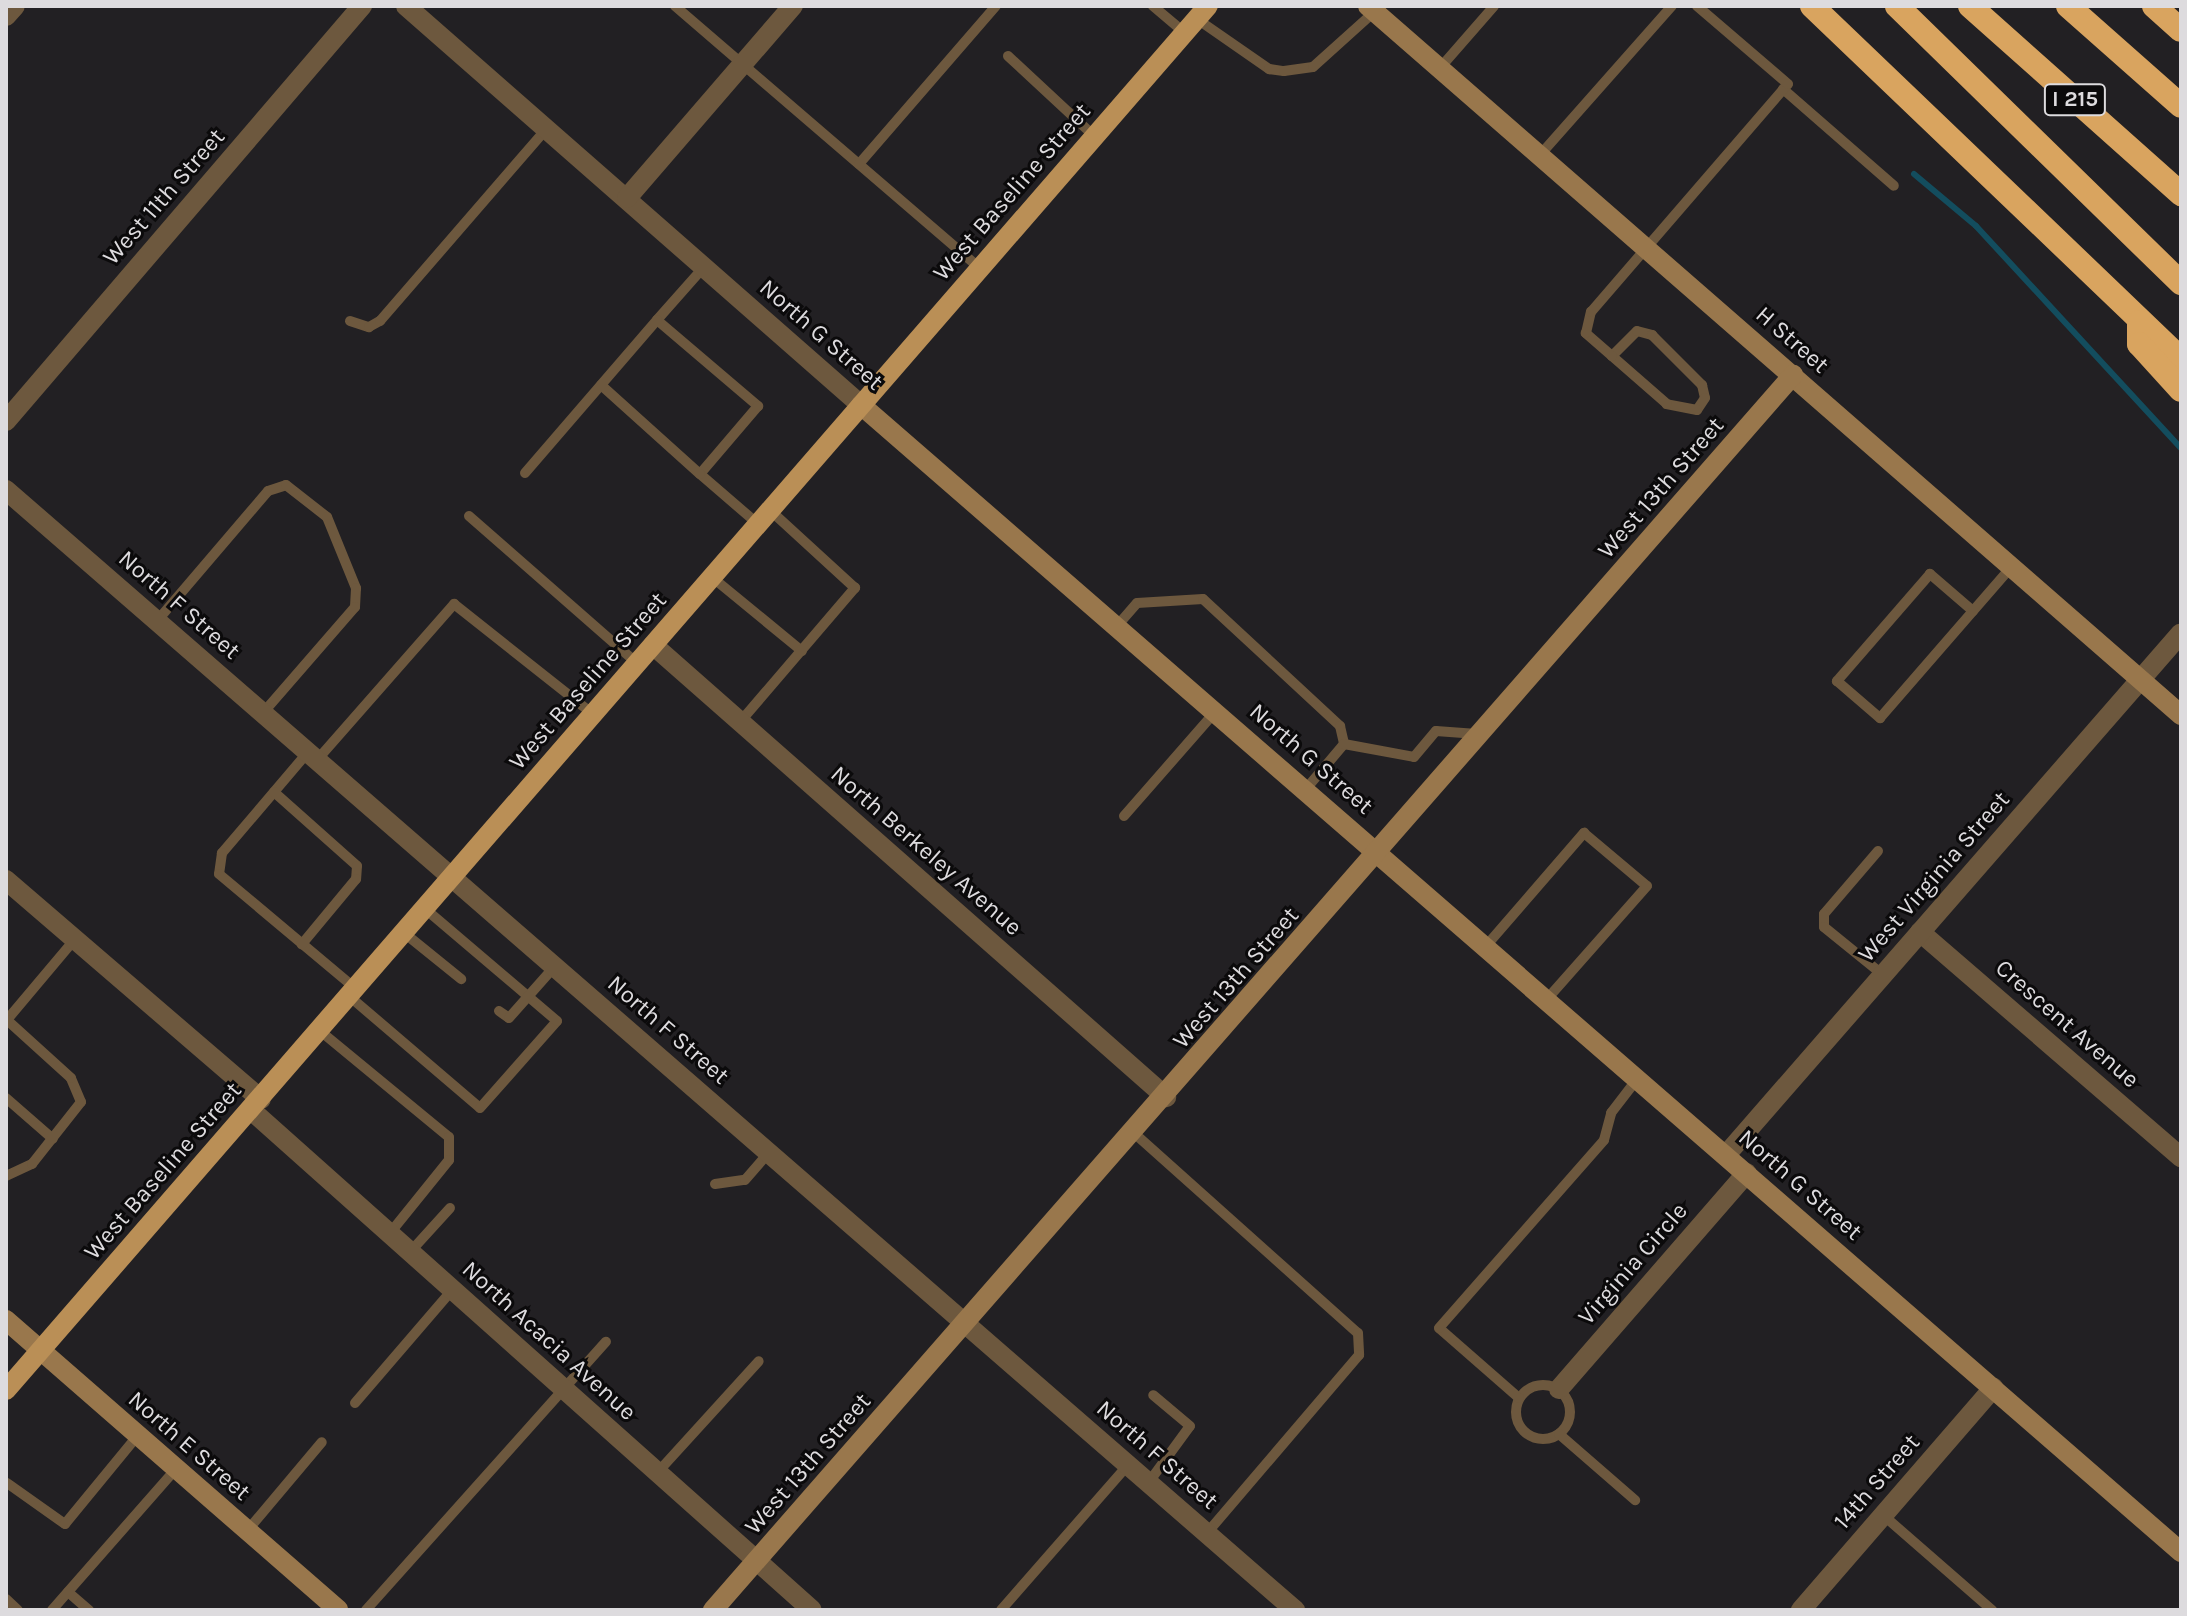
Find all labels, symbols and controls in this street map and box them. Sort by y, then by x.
road number: I 215 [2043,82,2107,118]
street label: West Baseline Street [927,97,1097,287]
street label: West 11th Street [97,123,231,271]
street label: North G Street [753,273,889,397]
street label: H Street [1749,300,1835,380]
street label: West 13th Street [1592,412,1730,564]
street label: North F Street [112,544,246,666]
street label: West Baseline Street [503,586,673,776]
street label: North G Street [1243,697,1379,821]
street label: North Berkeley Avenue [824,760,1028,942]
street label: West Virginia Street [1852,786,2016,968]
street label: West 13th Street [1167,902,1305,1054]
street label: Crescent Avenue [1989,954,2145,1094]
street label: North F Street [601,969,735,1091]
street label: West Baseline Street [78,1076,248,1266]
street label: North G Street [1732,1123,1868,1247]
street label: Virginia Circle [1572,1197,1694,1331]
street label: North Acacia Avenue [456,1255,642,1427]
street label: North E Street [122,1385,256,1507]
street label: West 13th Street [739,1388,877,1540]
street label: North F Street [1090,1394,1224,1516]
street label: 14th Street [1828,1429,1926,1535]

